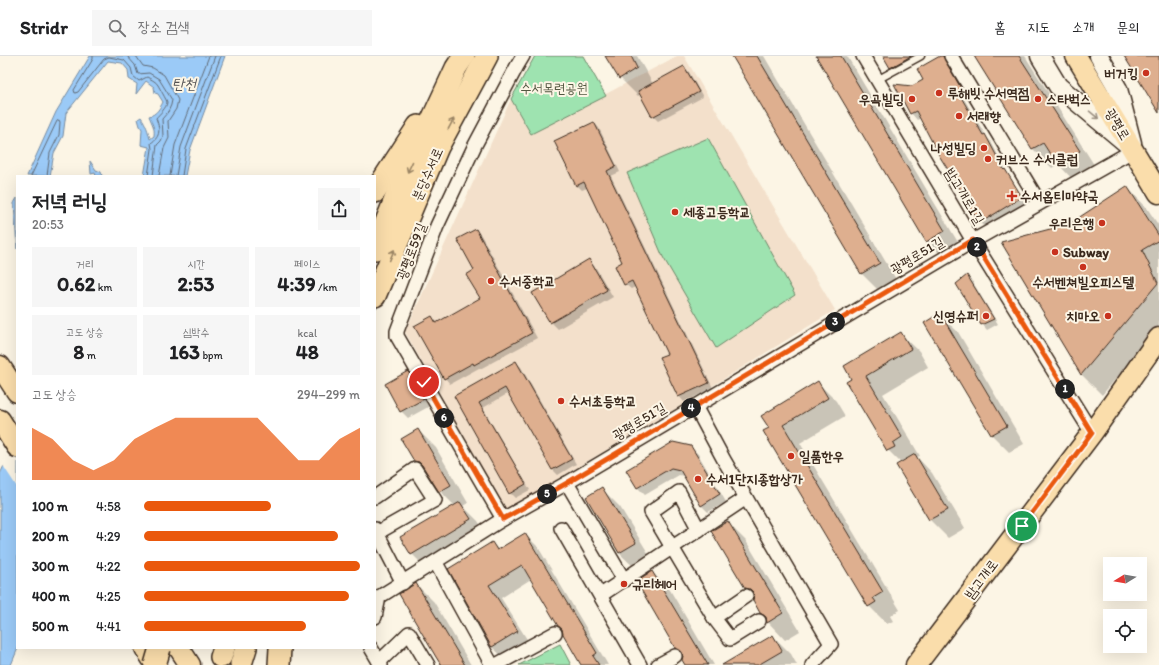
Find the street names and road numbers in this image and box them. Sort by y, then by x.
street label: 광평로 [1102,105,1134,143]
street label: 분당수서로 [408,145,447,203]
street label: 밤고개로1길 [941,165,988,228]
street label: 광평로59길 [393,220,430,282]
street label: 광평로51길 [888,233,948,278]
street label: 광평로51길 [610,399,670,444]
street label: 밤고개로 [961,556,1002,602]

